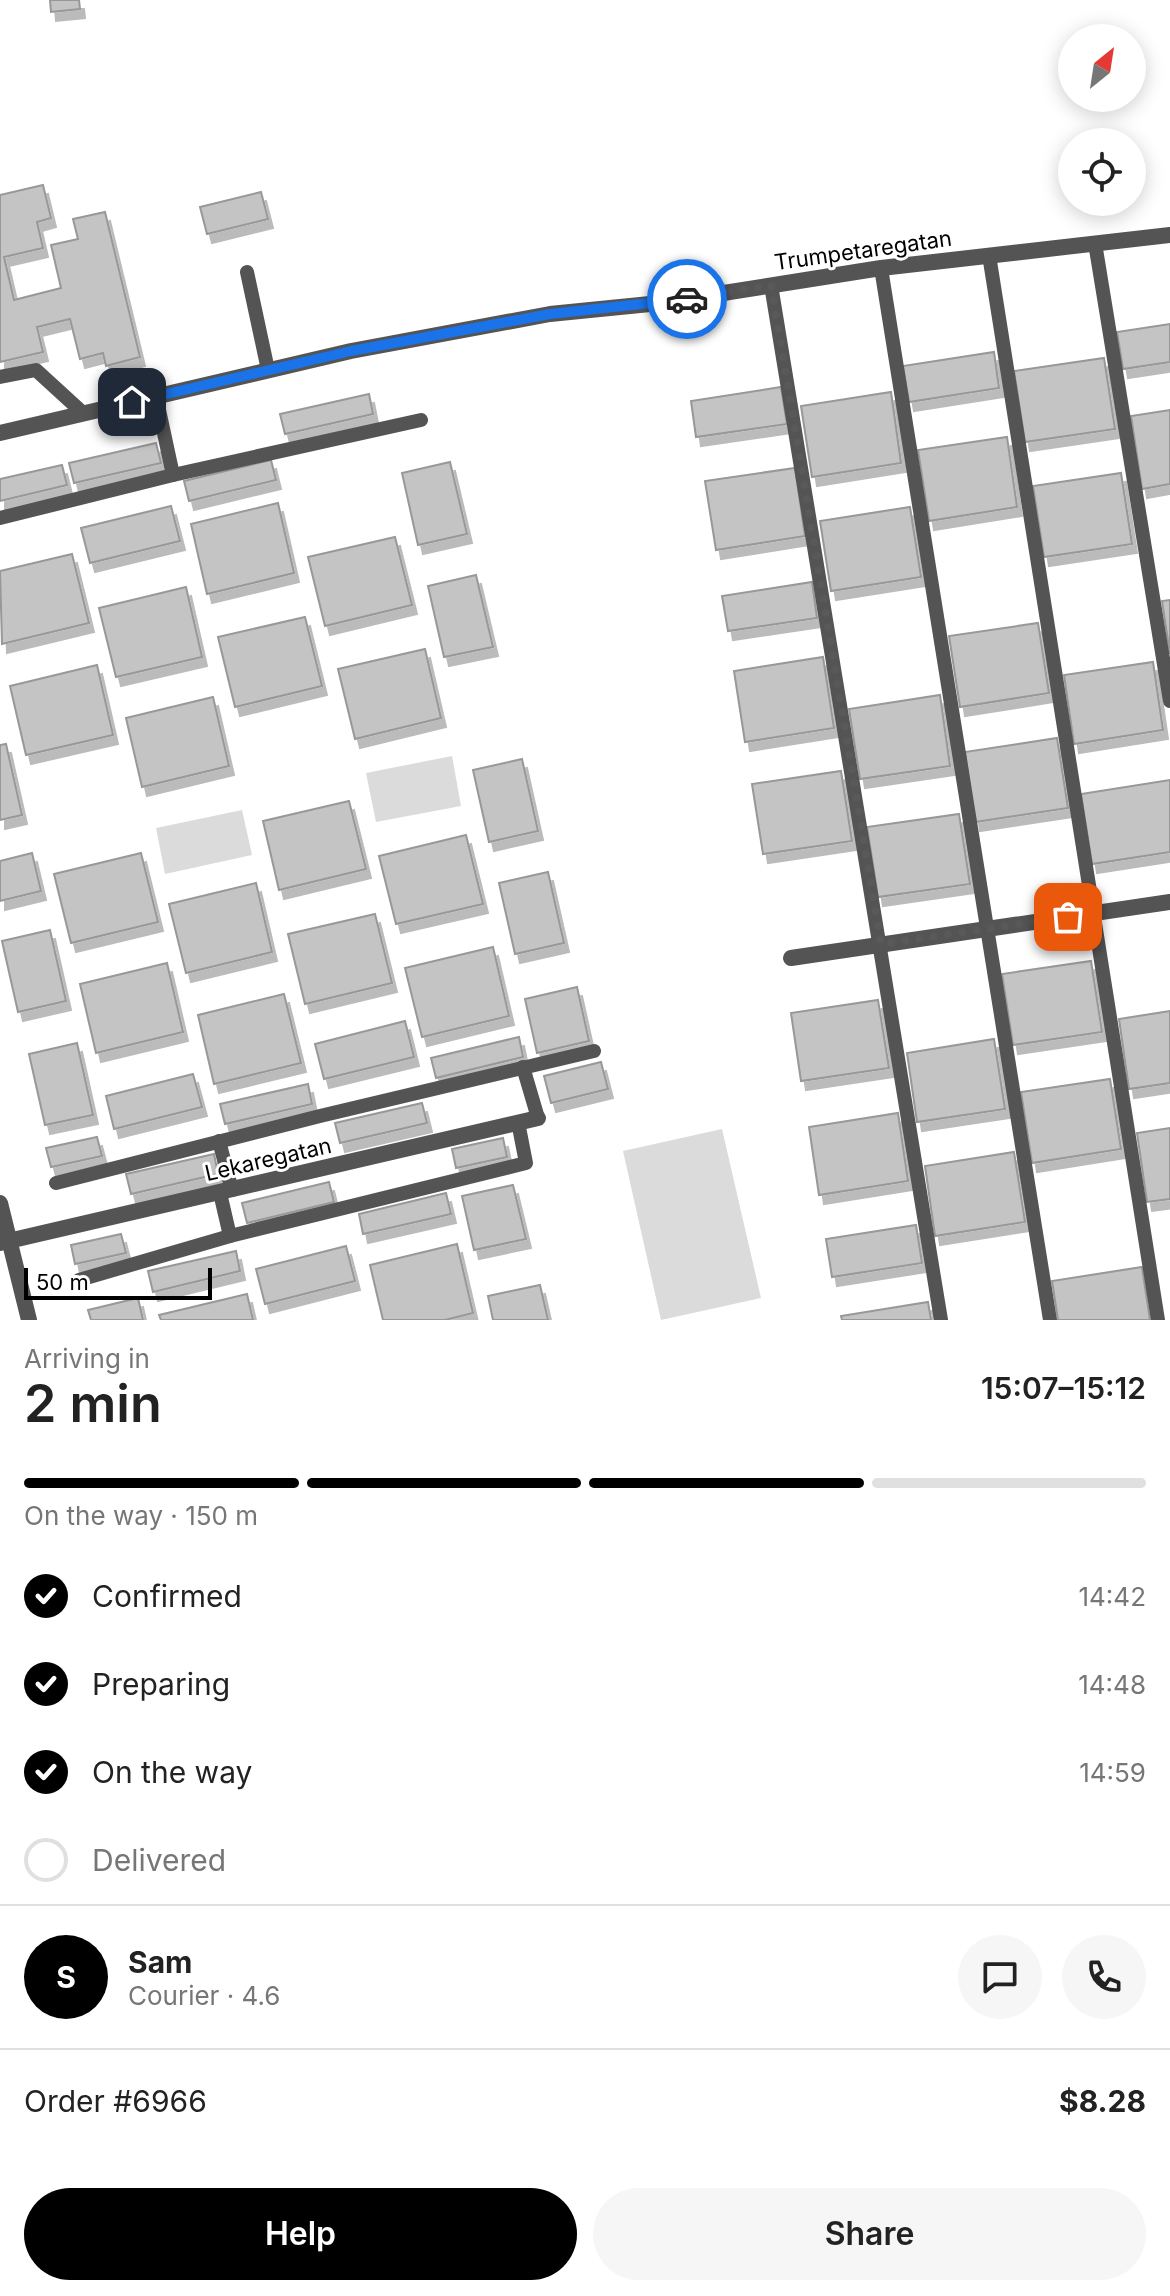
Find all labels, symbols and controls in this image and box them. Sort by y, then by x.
north arrow [1058,24,1146,112]
map controls [1058,24,1146,216]
button: locate [1058,128,1146,216]
street label: Trumpetaregatan [773,225,953,275]
courier [647,259,727,339]
icon: car [665,277,709,321]
pin [98,368,166,436]
icon: home [110,380,154,424]
pin [1034,883,1102,951]
icon: bag [1046,895,1090,939]
street label: Lekaregatan [202,1132,334,1186]
scale bar [24,1264,212,1300]
text: 50 m [36,1269,89,1295]
text: Arriving in [24,1343,150,1374]
text: 15:07–15:12 [981,1370,1146,1406]
text: 2 min [24,1372,162,1435]
text: On the way · 150 m [24,1500,258,1531]
icon: check [24,1574,68,1618]
text: Confirmed [92,1578,242,1614]
text: 14:42 [1078,1581,1146,1612]
icon: check [24,1662,68,1706]
text: Preparing [92,1666,230,1702]
text: 14:48 [1078,1669,1146,1700]
icon: check [24,1750,68,1794]
text: On the way [92,1754,252,1790]
text: 14:59 [1079,1757,1146,1788]
text: Delivered [92,1842,226,1878]
button: chat [958,1935,1042,2019]
button: phone [1062,1935,1146,2019]
text: Sam [128,1944,192,1980]
text: S [56,1959,76,1995]
text: Courier · 4.6 [128,1980,280,2011]
text: Order #6966 [24,2083,207,2119]
text: $8.28 [1059,2083,1146,2119]
button: Help [24,2188,577,2280]
button: Share [593,2188,1146,2280]

